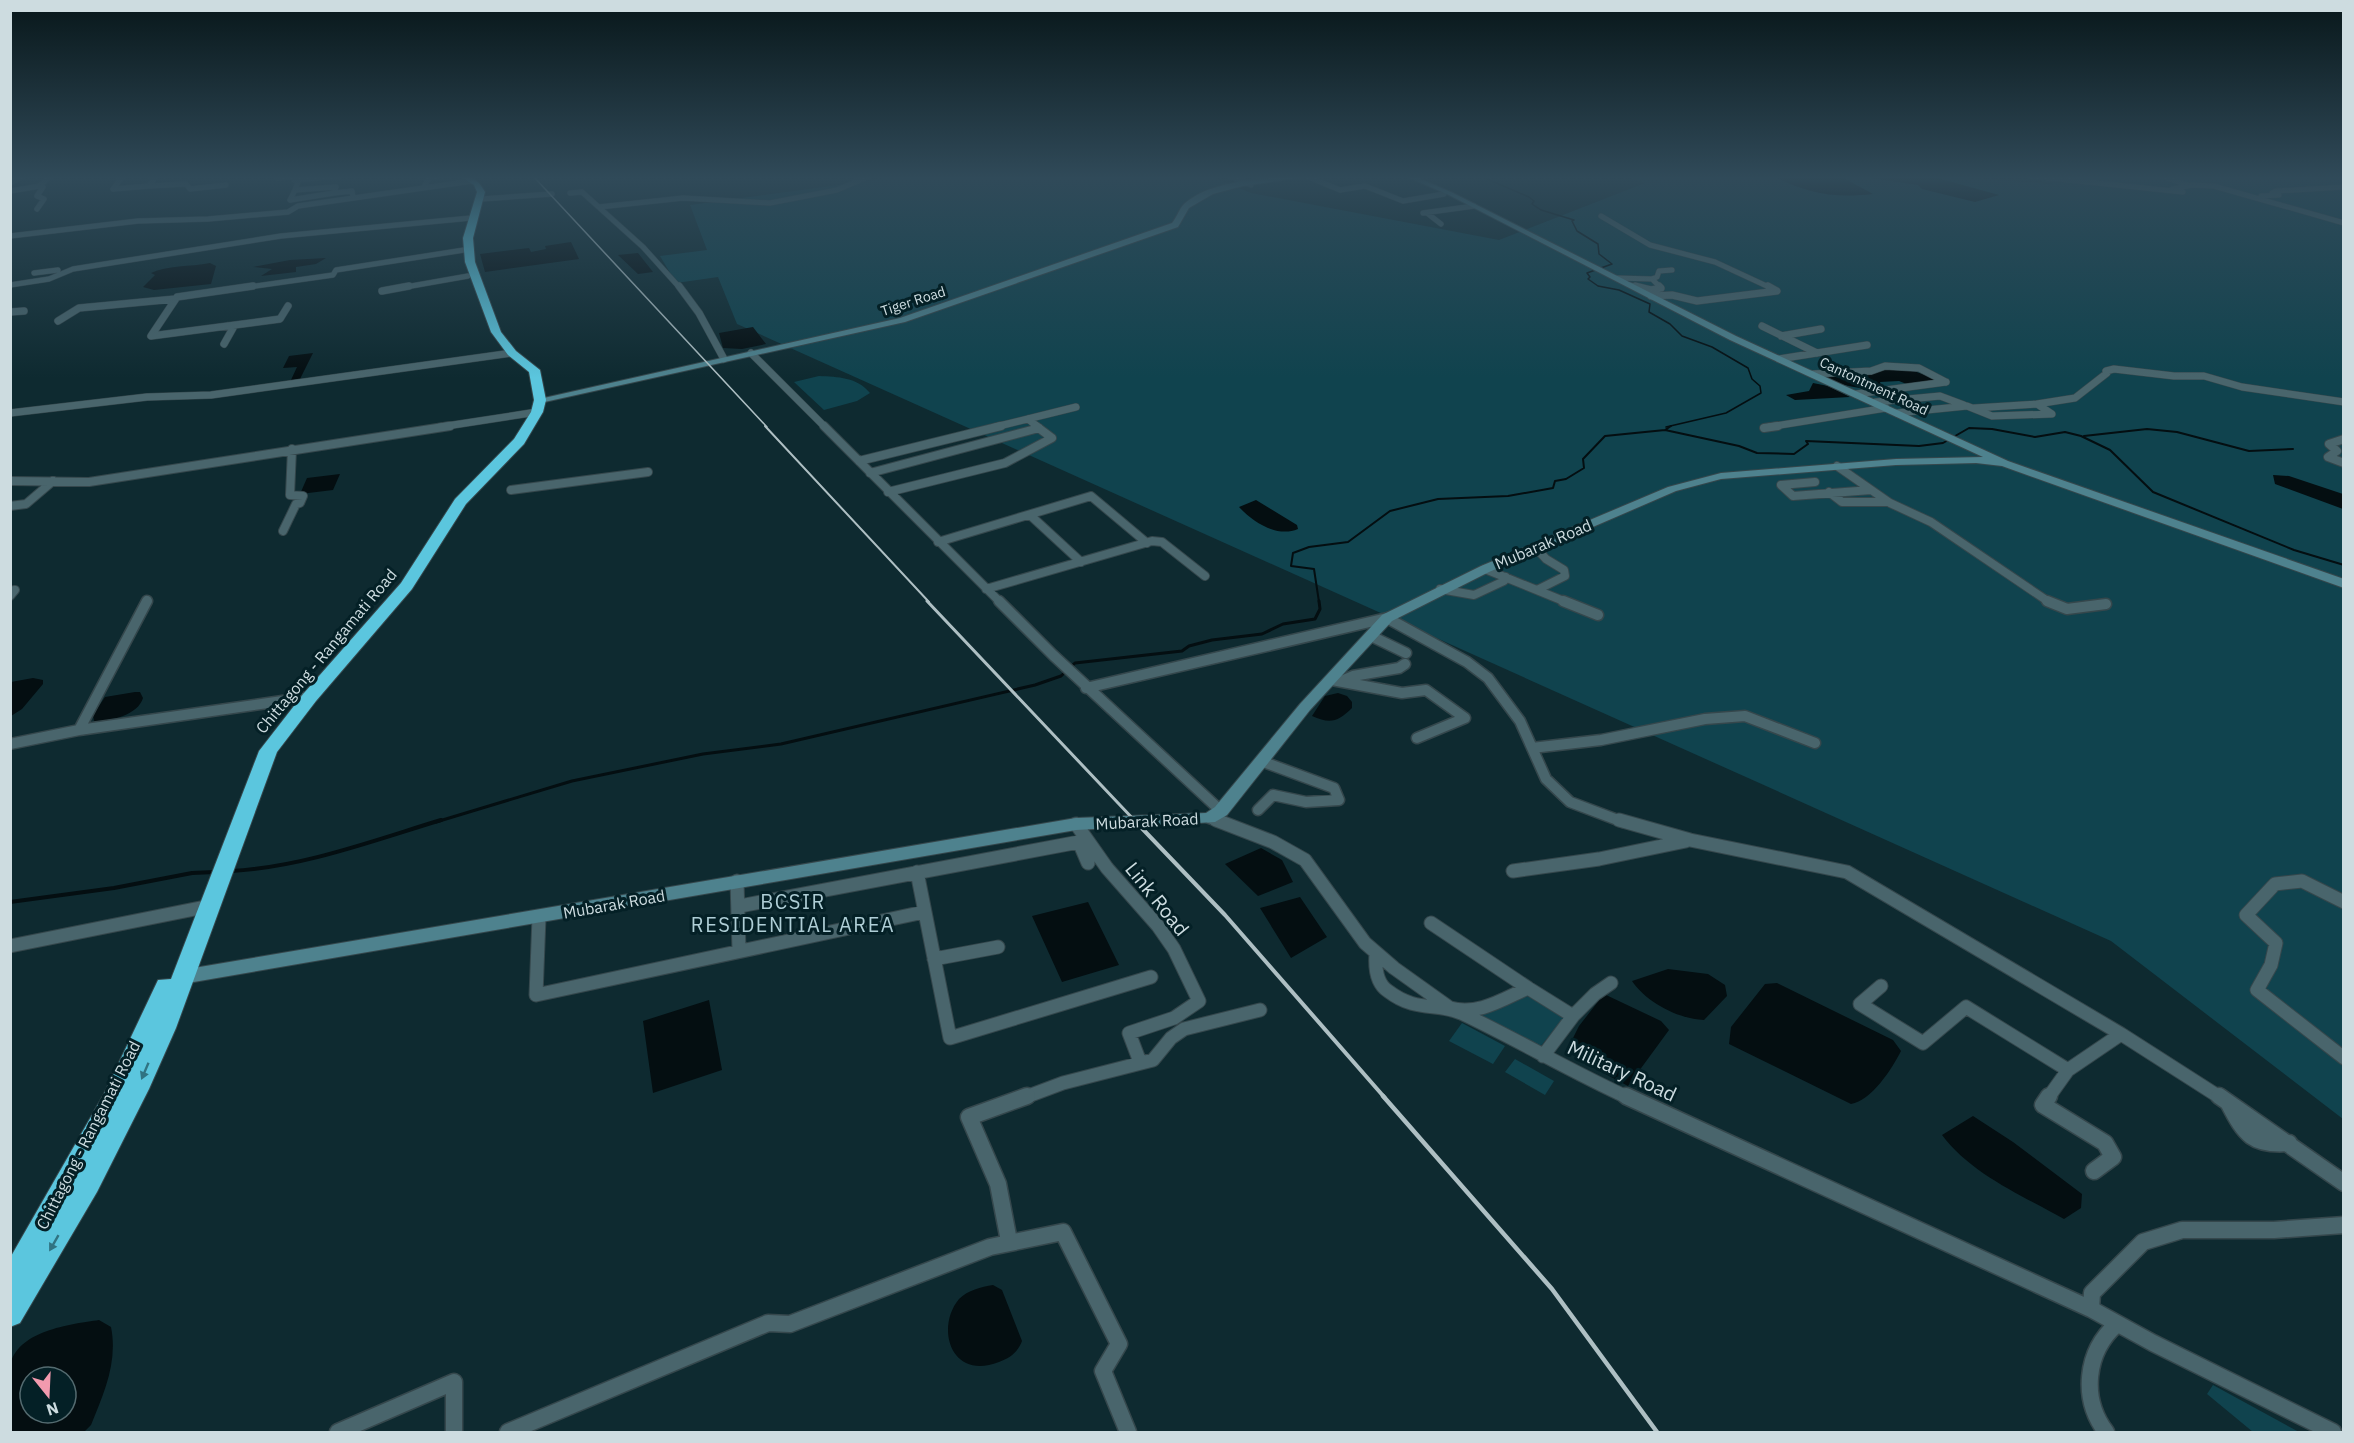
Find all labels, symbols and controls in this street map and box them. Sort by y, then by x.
street label: Tiger Road [878,282,948,320]
street label: Cantontment Road [1817,353,1931,419]
street label: Mubarak Road [1492,515,1594,573]
street label: Chittagong - Rangamati Road [251,565,401,737]
street label: Mubarak Road [1095,808,1199,834]
street label: Link Road [1119,856,1195,941]
street label: Mubarak Road [561,885,667,923]
district label: BCSIR RESIDENTIAL AREA [691,888,895,938]
street label: Military Road [1563,1033,1681,1108]
street label: Chittagong - Rangamati Road [32,1037,144,1233]
one-way arrow [140,1062,150,1080]
one-way arrow [49,1234,59,1251]
north arrow [18,1365,78,1425]
text: N [44,1398,61,1421]

